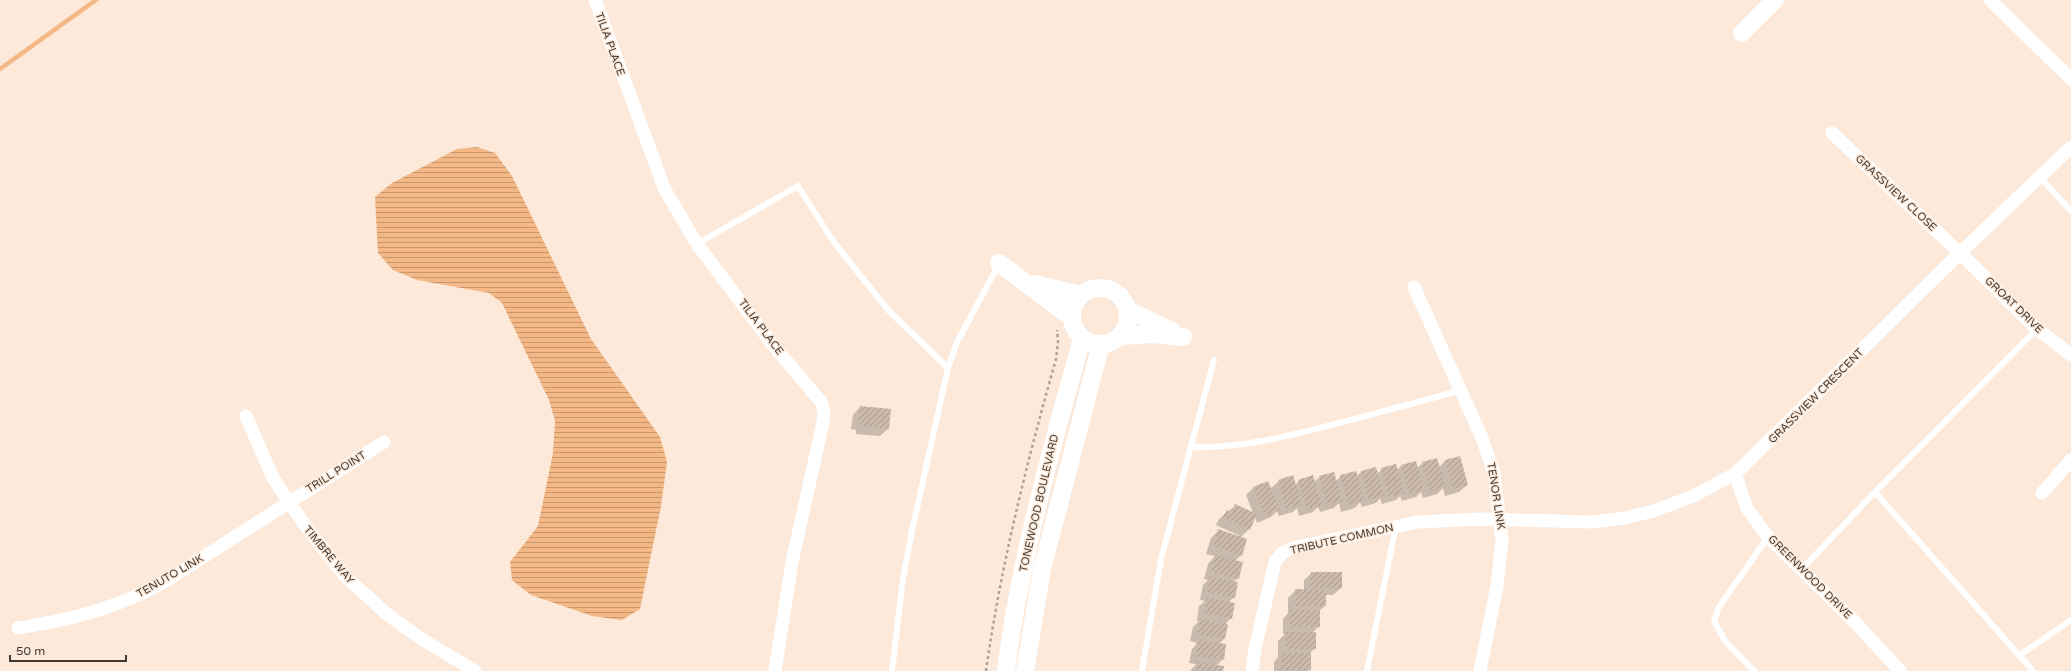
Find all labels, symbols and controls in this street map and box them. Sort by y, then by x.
street label: TILIA PLACE [593,10,627,78]
street label: GRASSVIEW CLOSE [1853,152,1939,234]
street label: GROAT DRIVE [1982,274,2046,336]
street label: TILIA PLACE [736,296,786,358]
street label: GRASSVIEW CRESCENT [1766,346,1866,446]
street label: TONEWOOD BOULEVARD [1017,433,1061,573]
street label: TRILL POINT [304,448,369,496]
street label: TENOR LINK [1484,461,1508,531]
street label: TRIBUTE COMMON [1289,521,1395,557]
street label: TIMBRE WAY [301,523,357,587]
street label: GREENWOOD DRIVE [1765,532,1855,622]
street label: TENUTO LINK [134,551,206,600]
scale bar [10,637,126,663]
text: 50 m [16,644,45,658]

